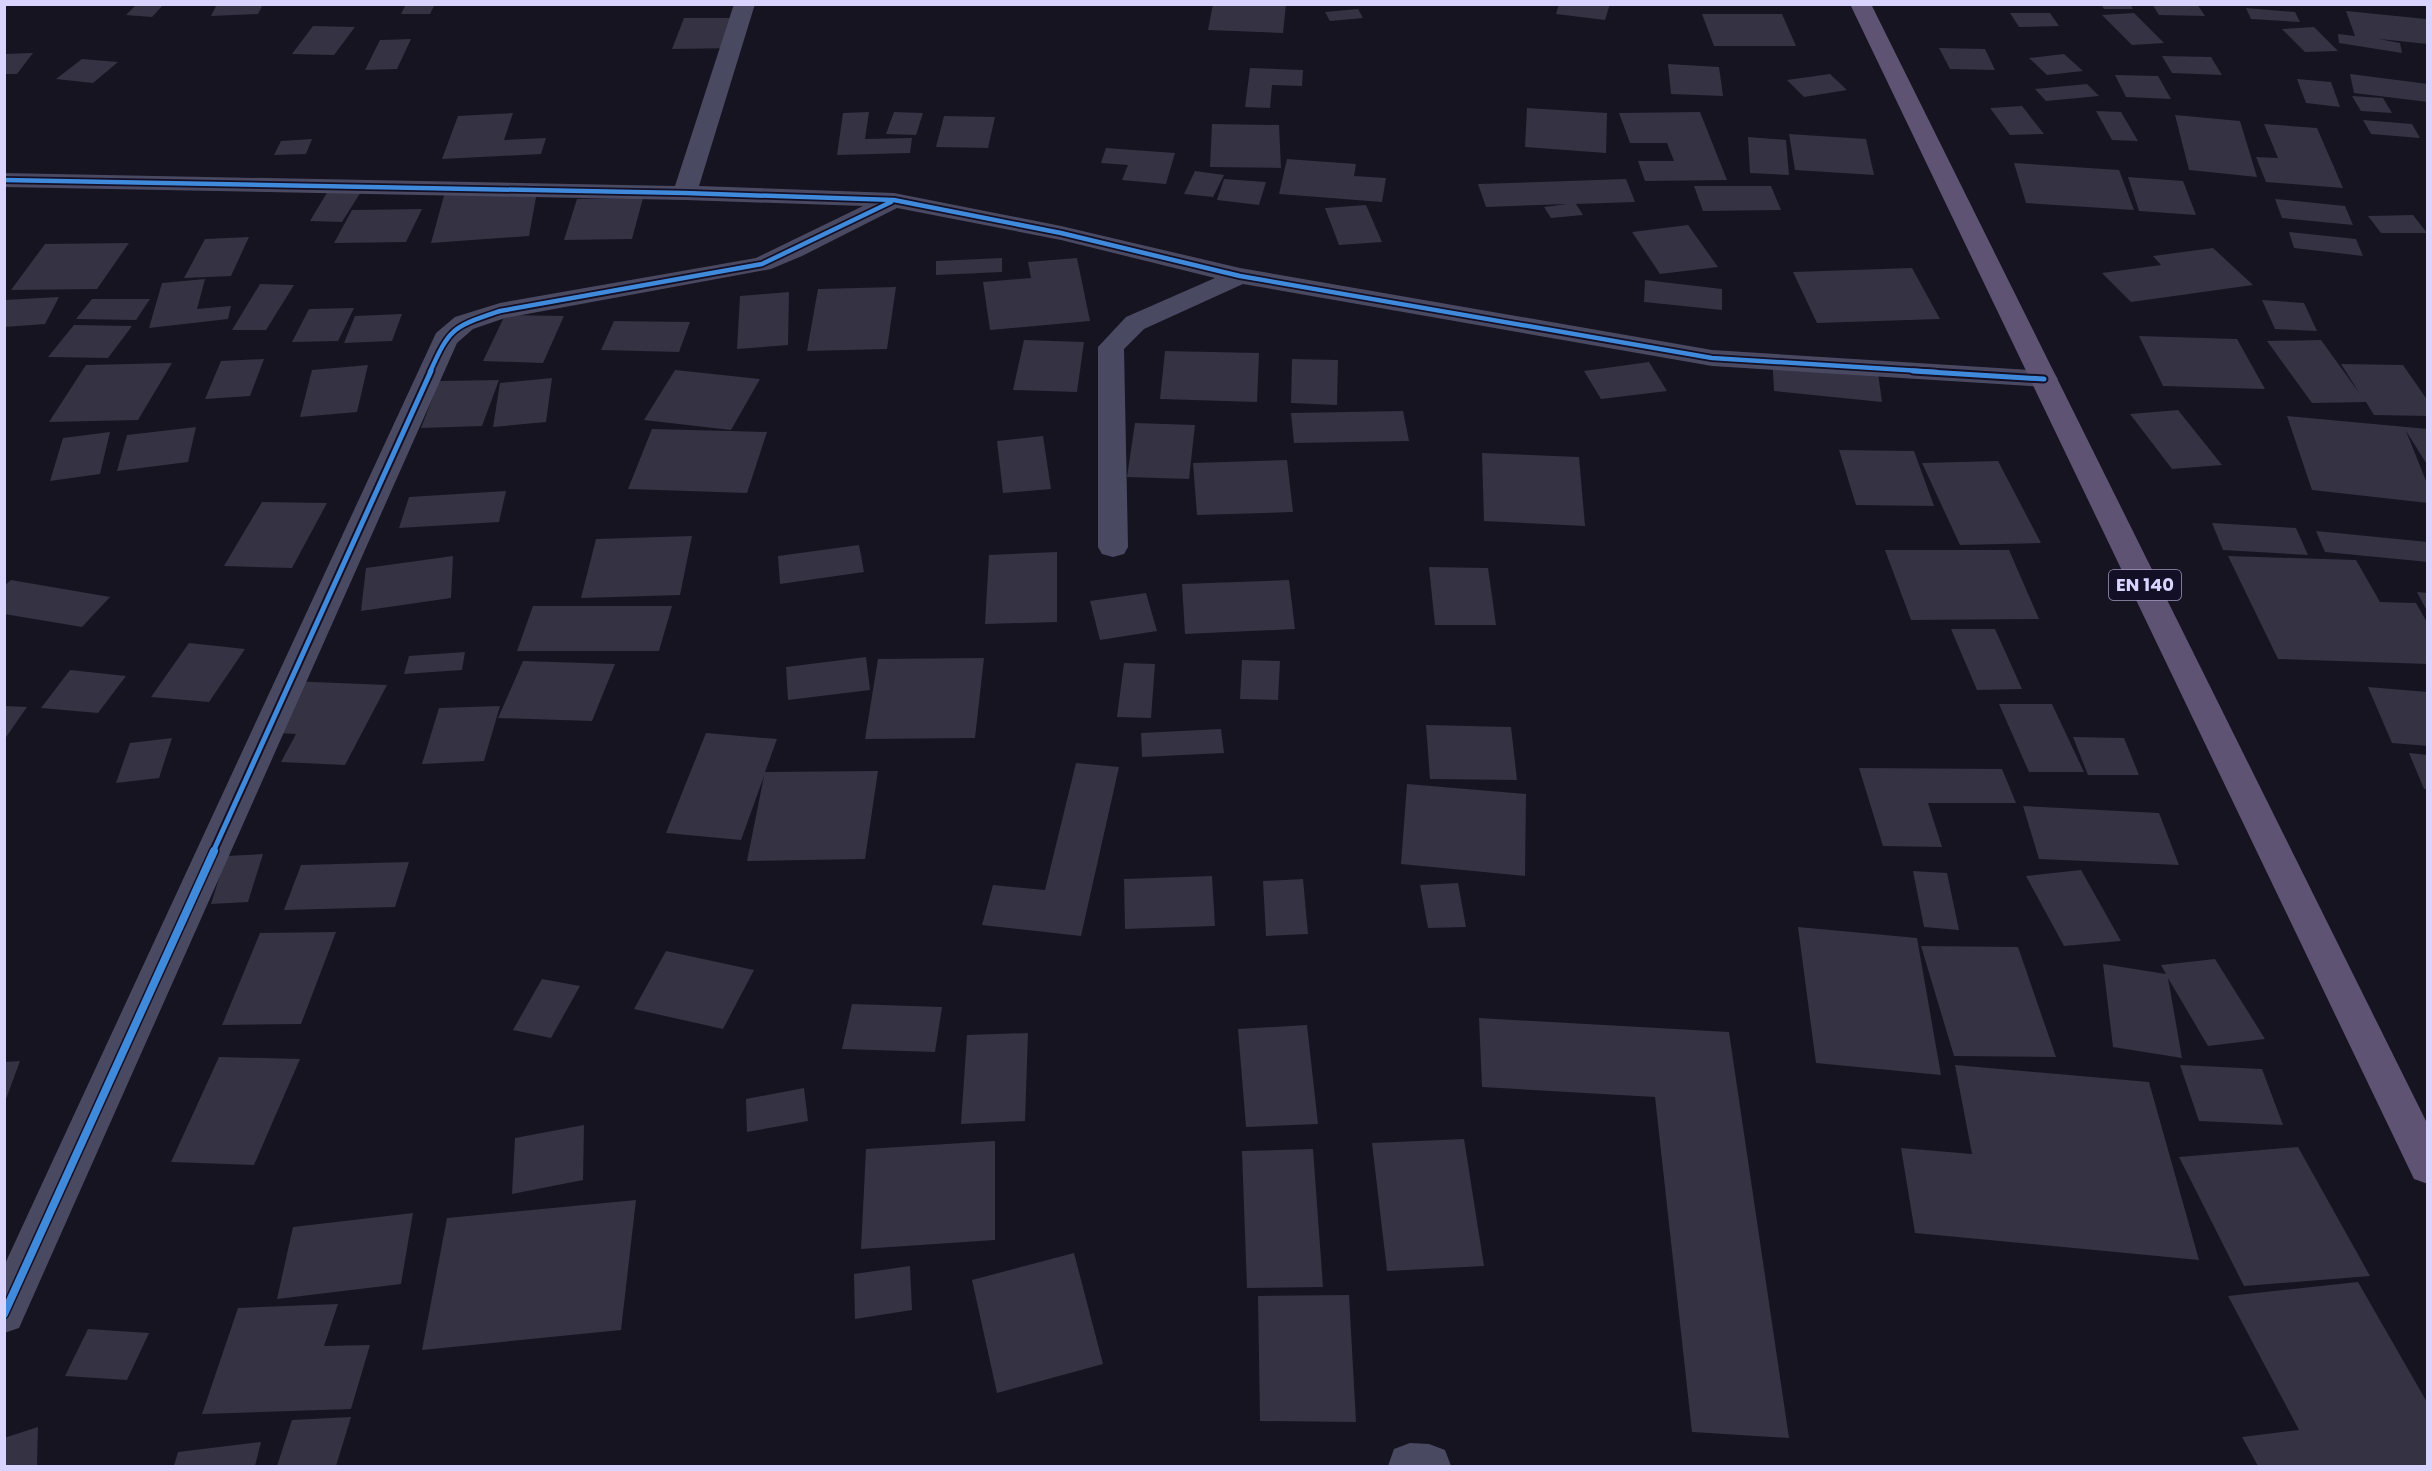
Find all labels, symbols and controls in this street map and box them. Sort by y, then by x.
road number: EN 140 [2109,570,2181,600]

